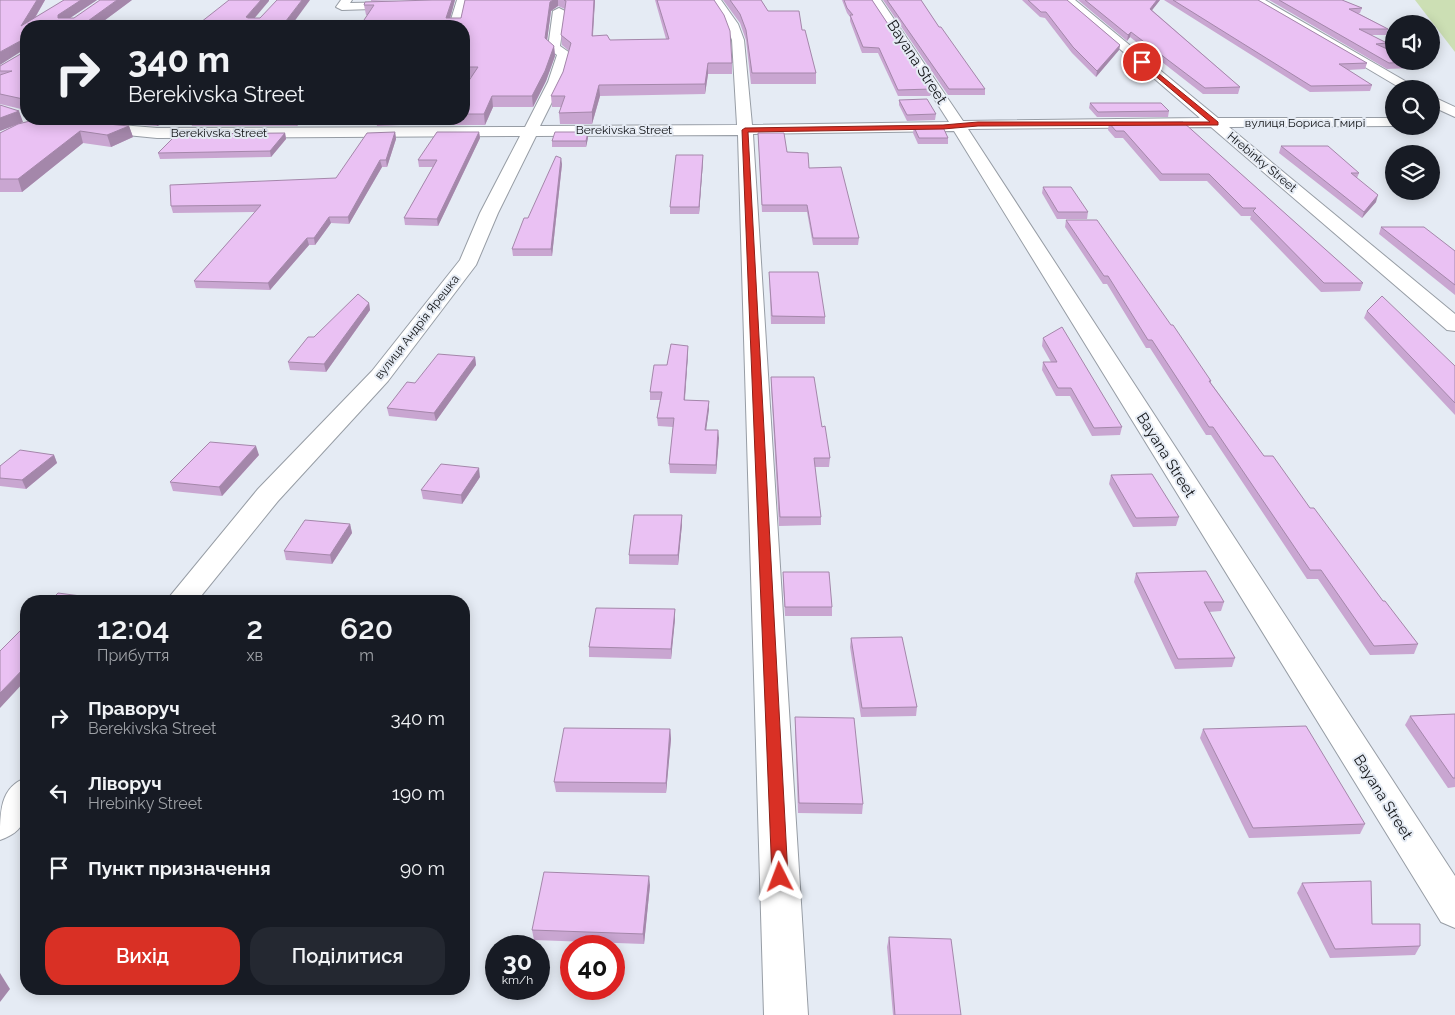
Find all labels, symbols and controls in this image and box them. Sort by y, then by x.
map controls [1385,15,1440,200]
button: sound [1385,15,1440,70]
street label: Bayana Street [883,17,951,107]
text: 340 m [128,39,230,80]
icon: right [45,40,110,105]
pin [1121,41,1163,83]
icon: arrive [1128,48,1156,76]
button: search [1385,80,1440,135]
text: Berekivska Street [128,81,305,107]
street label: вулиця Бориса Гмирі [1245,116,1365,130]
street label: Berekivska Street [576,123,672,137]
street label: Berekivska Street [171,126,267,140]
street label: Hrebinky Street [1225,129,1299,195]
button: layers [1385,145,1440,200]
street label: вулиця Андрія Ярешка [372,272,462,382]
street label: Bayana Street [1133,409,1199,501]
text: 12:04 [97,611,170,646]
text: 2 [247,611,263,646]
text: 620 [340,611,393,646]
text: Прибуття [97,646,169,665]
text: хв [246,646,263,665]
text: m [359,646,374,665]
text: Праворуч [88,697,180,719]
icon: right [45,704,73,732]
text: 340 m [391,707,445,729]
text: Berekivska Street [88,719,216,738]
street label: Bayana Street [1350,751,1416,843]
text: Ліворуч [88,772,162,794]
icon: left [45,779,73,807]
text: 190 m [392,782,445,804]
text: Hrebinky Street [88,794,202,813]
position arrow [753,850,805,902]
icon: arrive [45,854,73,882]
text: Пункт призначення [88,857,271,879]
text: 90 m [400,857,445,879]
button: Вихід [45,927,240,985]
button: Поділитися [250,927,445,985]
speed limit sign: 40 [560,935,625,1000]
text: 30 [503,946,532,976]
text: km/h [502,973,533,987]

